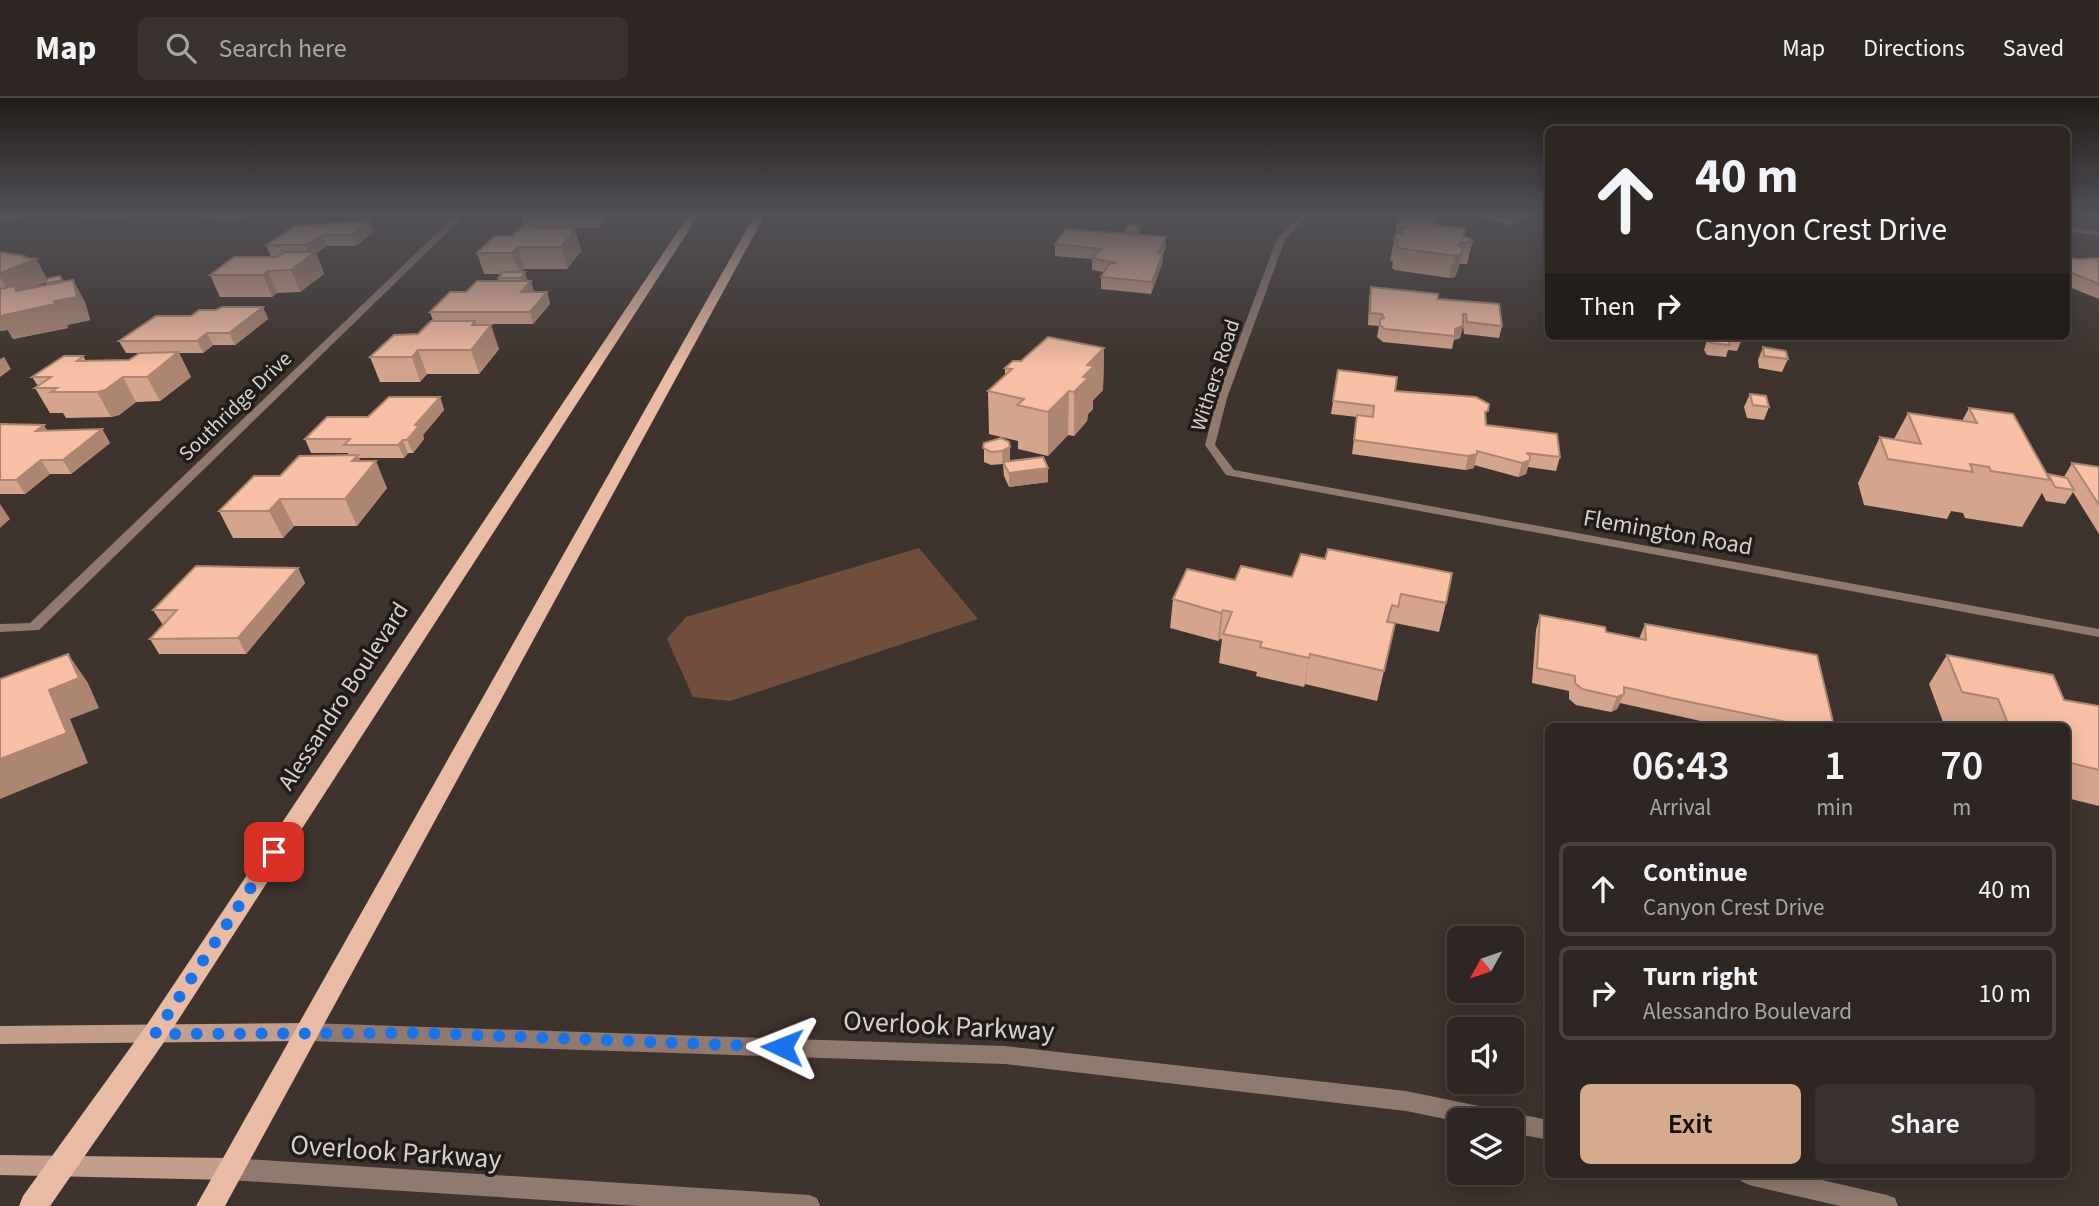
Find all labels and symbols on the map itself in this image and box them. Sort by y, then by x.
street label: Withers Road [1183,315,1247,435]
street label: Southridge Drive [172,344,298,468]
street label: Flemington Road [1581,500,1755,565]
street label: Alessandro Boulevard [269,595,418,797]
pin [244,822,304,882]
north arrow [1447,926,1524,1003]
street label: Overlook Parkway [842,1000,1056,1052]
position arrow [745,1010,819,1084]
street label: Overlook Parkway [289,1125,503,1179]

